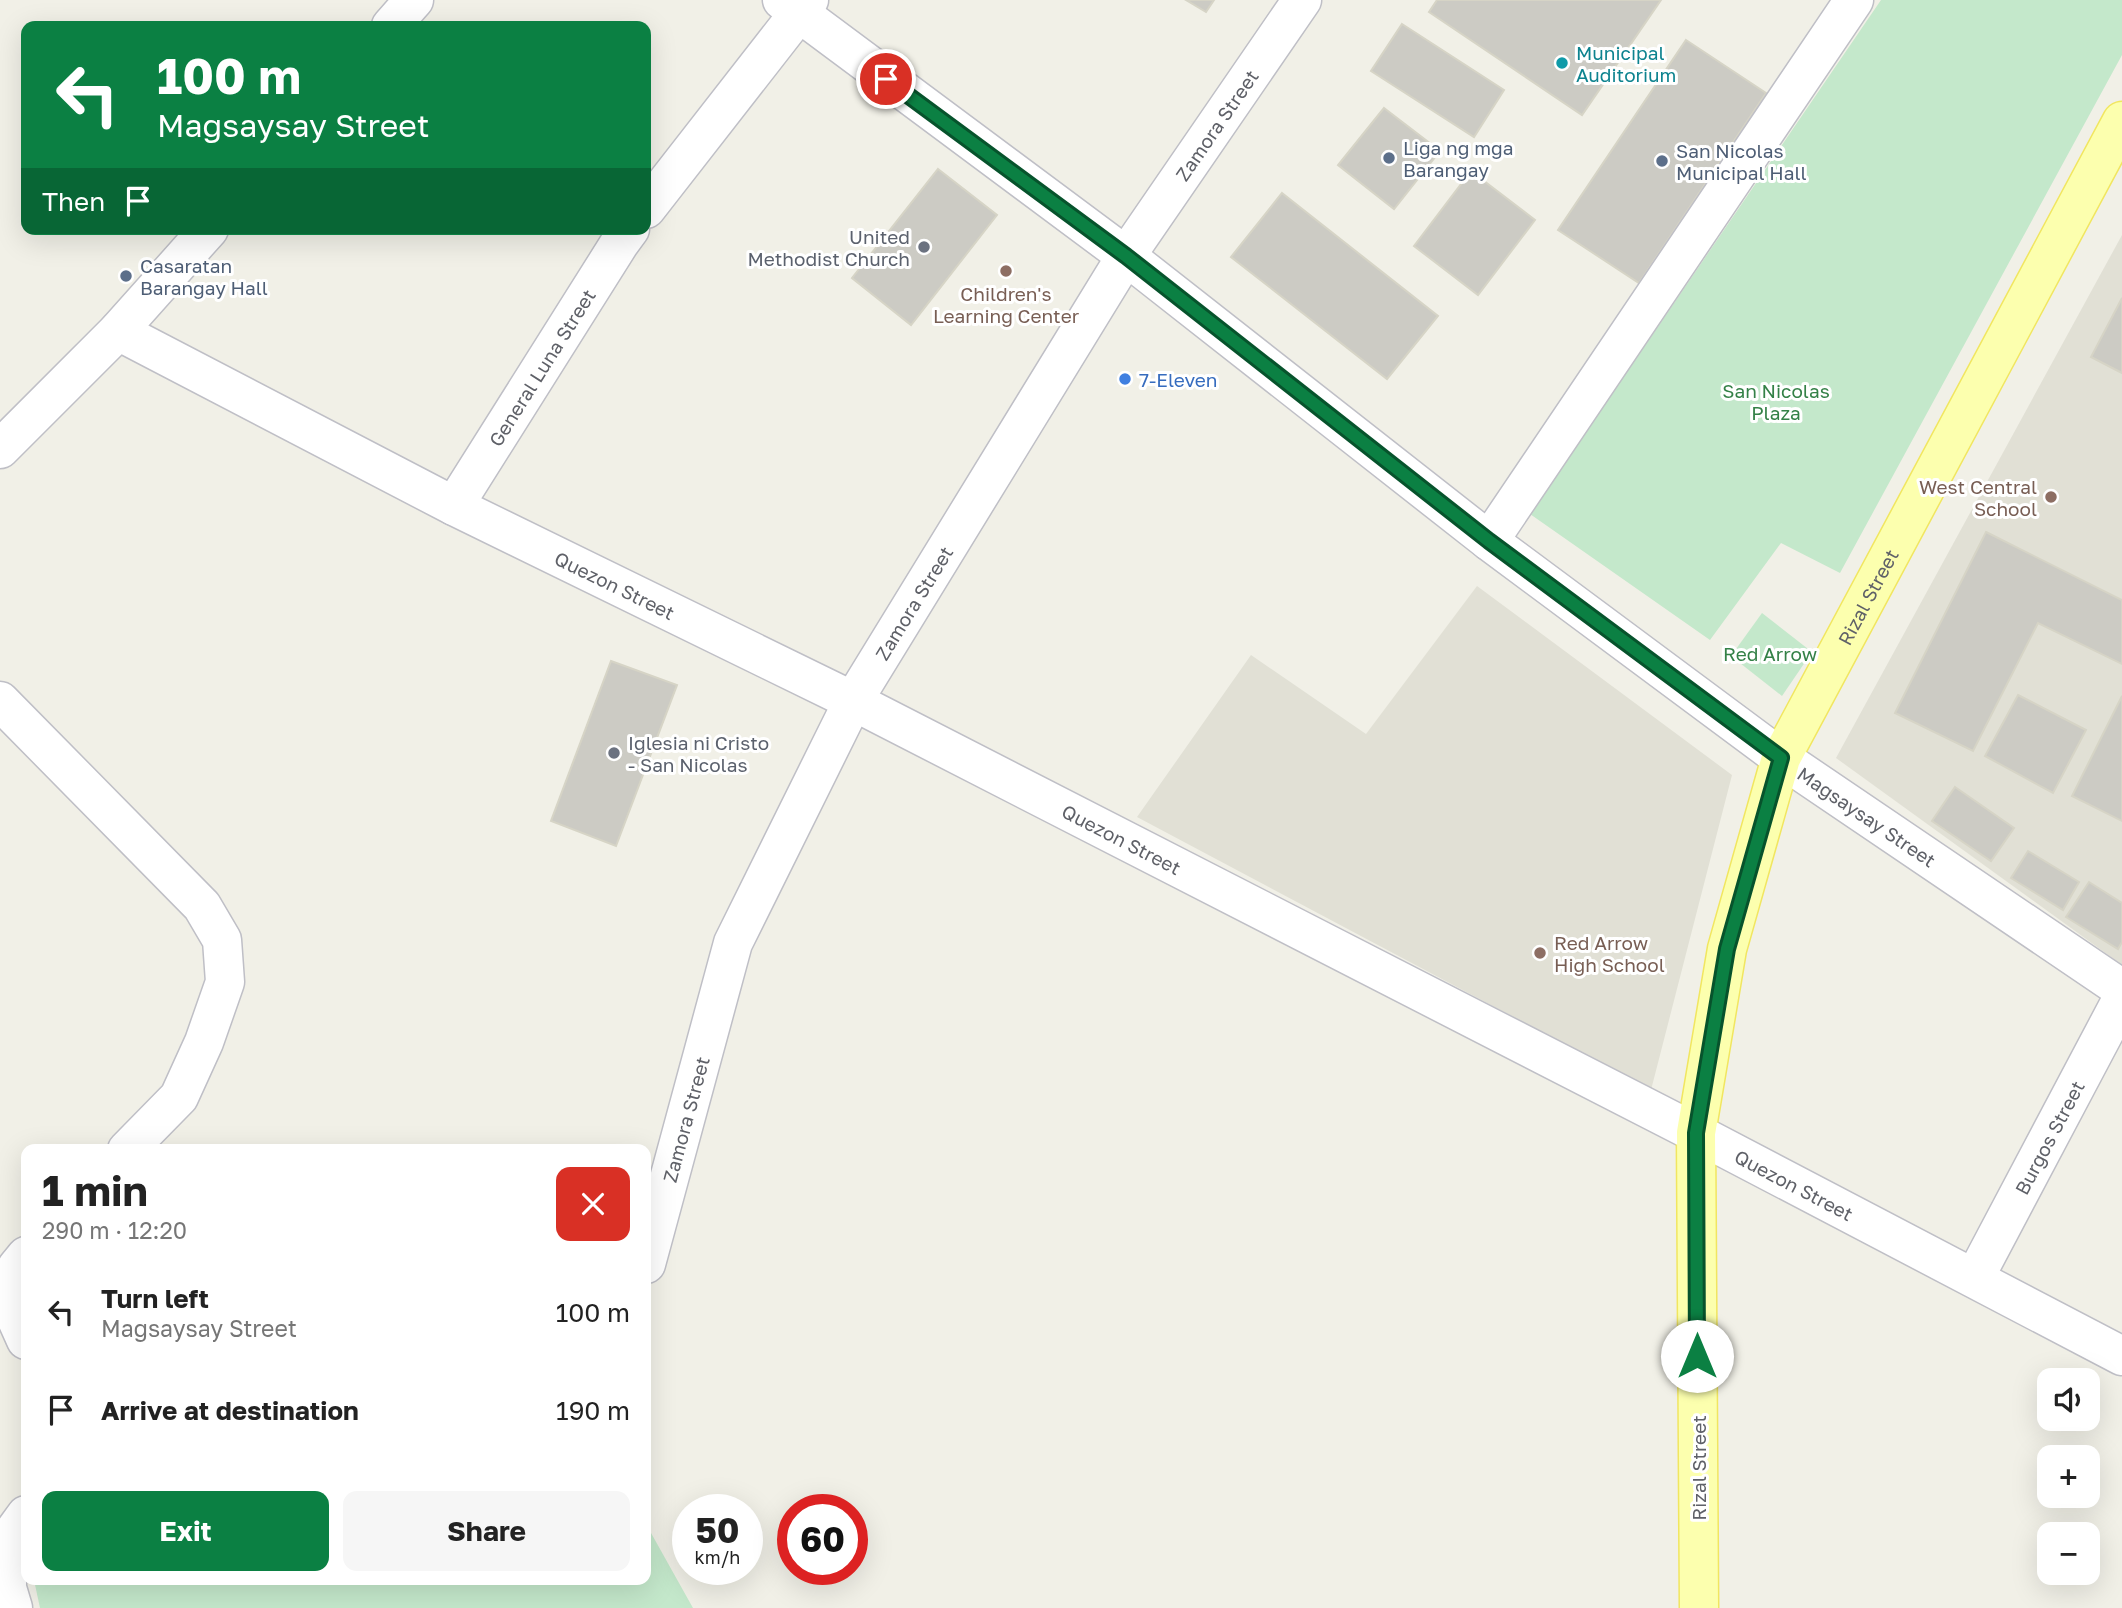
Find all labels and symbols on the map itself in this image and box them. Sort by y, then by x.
place label: Municipal Auditorium [1576,41,1676,86]
pin [856,49,916,109]
marker: Municipal Auditorium [1554,55,1570,71]
street label: Zamora Street [1170,65,1262,185]
place label: Liga ng mga Barangay [1403,136,1513,181]
place label: San Nicolas Municipal Hall [1676,139,1807,184]
marker: Liga ng mga Barangay [1381,150,1397,166]
marker: San Nicolas Municipal Hall [1654,153,1670,169]
place label: United Methodist Church [747,225,910,270]
marker: United Methodist Church [916,239,932,255]
place label: Casaratan Barangay Hall [140,254,268,299]
marker: Children's Learning Center [998,263,1014,279]
marker: Casaratan Barangay Hall [118,268,134,284]
place label: Children's Learning Center [933,282,1080,327]
street label: General Luna Street [483,284,599,450]
place label: 7-Eleven [1139,368,1217,391]
marker: 7-Eleven [1117,371,1133,387]
park label: San Nicolas Plaza [1722,379,1830,424]
place label: West Central School [1919,475,2037,520]
marker: West Central School [2043,489,2059,505]
street label: Zamora Street [870,542,957,664]
street label: Rizal Street [1832,545,1902,649]
street label: Quezon Street [551,546,679,624]
park label: Red Arrow [1723,642,1817,665]
place label: Iglesia ni Cristo - San Nicolas [628,731,769,776]
marker: Iglesia ni Cristo - San Nicolas [606,745,622,761]
street label: Magsaysay Street [1793,761,1941,871]
street label: Quezon Street [1059,799,1185,879]
place label: Red Arrow High School [1554,931,1665,976]
marker: Red Arrow High School [1532,945,1548,961]
street label: Zamora Street [657,1054,713,1185]
street label: Burgos Street [2009,1076,2088,1198]
street label: Quezon Street [1731,1144,1857,1225]
position arrow [1660,1319,1734,1393]
street label: Rizal Street [1687,1415,1710,1521]
speed limit sign: 60 [777,1494,868,1585]

